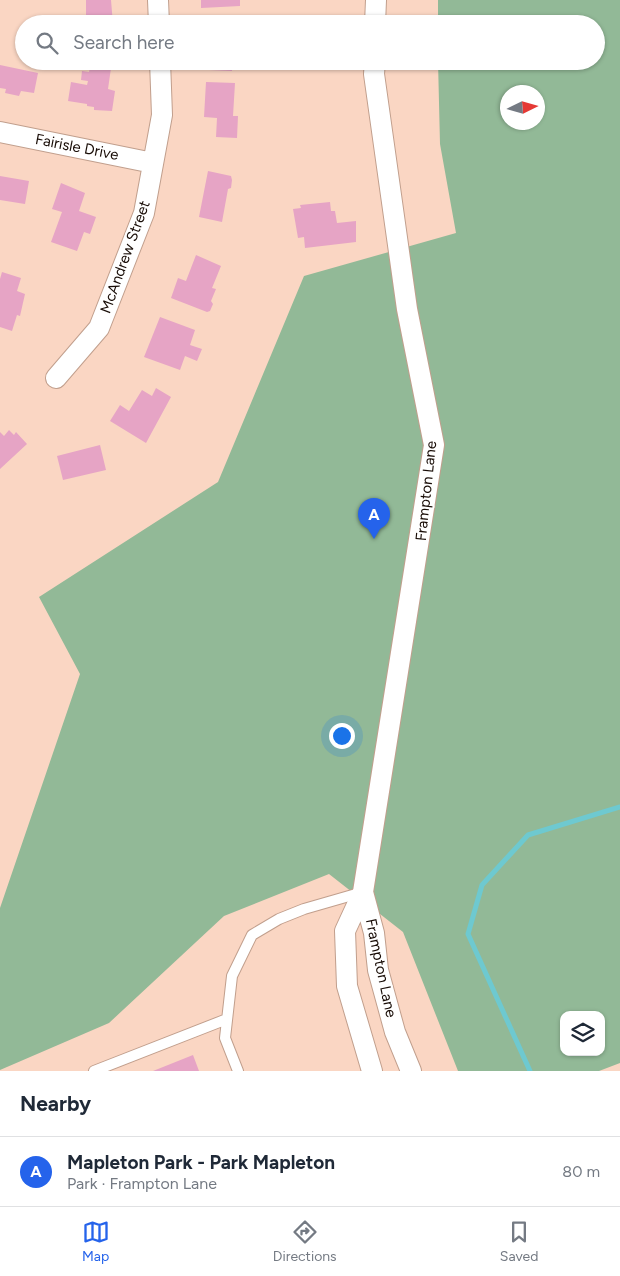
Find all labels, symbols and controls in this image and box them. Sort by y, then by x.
search box [15,15,605,70]
icon: search [33,29,61,57]
text: Search here [73,31,175,54]
north arrow [500,85,545,130]
street label: Fairisle Drive [34,130,120,164]
street label: McAndrew Street [96,198,154,316]
street label: Frampton Lane [412,440,440,542]
pin: A [358,498,390,539]
your location [329,723,355,749]
street label: Frampton Lane [362,917,400,1019]
map controls [560,1011,605,1056]
button: layers [560,1011,605,1056]
text: Nearby [20,1091,91,1116]
text: Mapleton Park - Park Mapleton [67,1151,335,1174]
text: A [30,1162,42,1181]
text: 80 m [562,1162,600,1181]
text: Park · Frampton Lane [67,1174,217,1193]
tab: Map [82,1218,110,1265]
tab: Directions [273,1218,337,1265]
tab: Saved [500,1218,538,1265]

